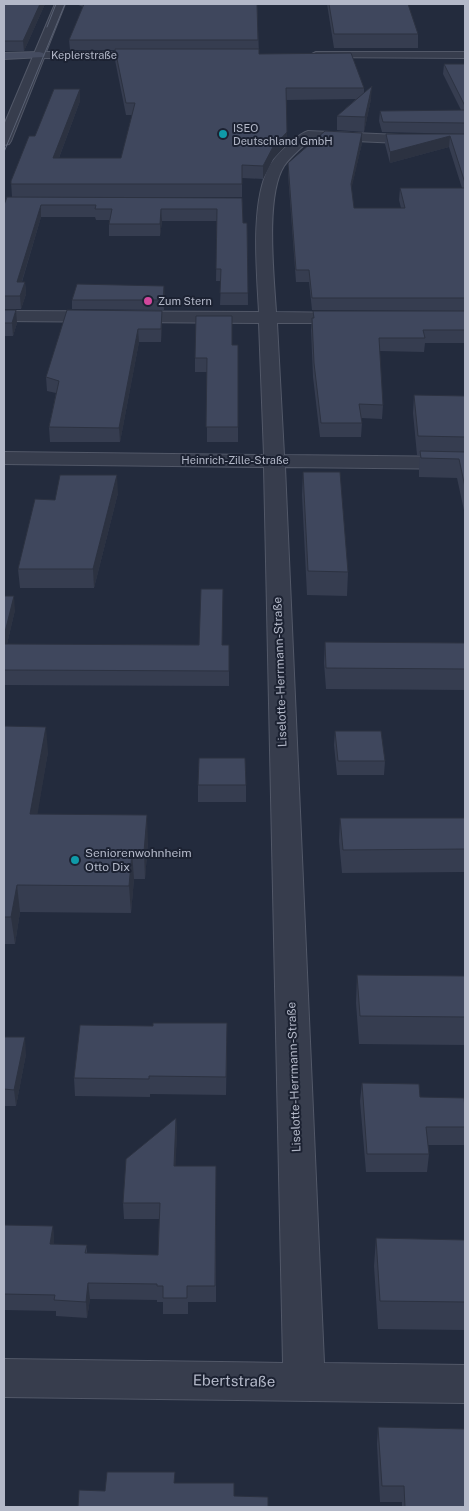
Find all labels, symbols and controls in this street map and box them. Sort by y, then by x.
street label: Keplerstraße [51,49,117,61]
place label: ISEO Deutschland GmbH [233,122,333,147]
marker: ISEO Deutschland GmbH [217,128,229,140]
marker: Zum Stern [142,295,154,307]
place label: Zum Stern [158,295,212,307]
street label: Heinrich-Zille-Straße [181,454,289,466]
street label: Liselotte-Herrmann-Straße [270,596,290,747]
place label: Seniorenwohnheim Otto Dix [85,846,192,874]
marker: Seniorenwohnheim Otto Dix [69,854,81,866]
street label: Liselotte-Herrmann-Straße [284,1001,304,1152]
street label: Ebertstraße [193,1371,275,1390]

